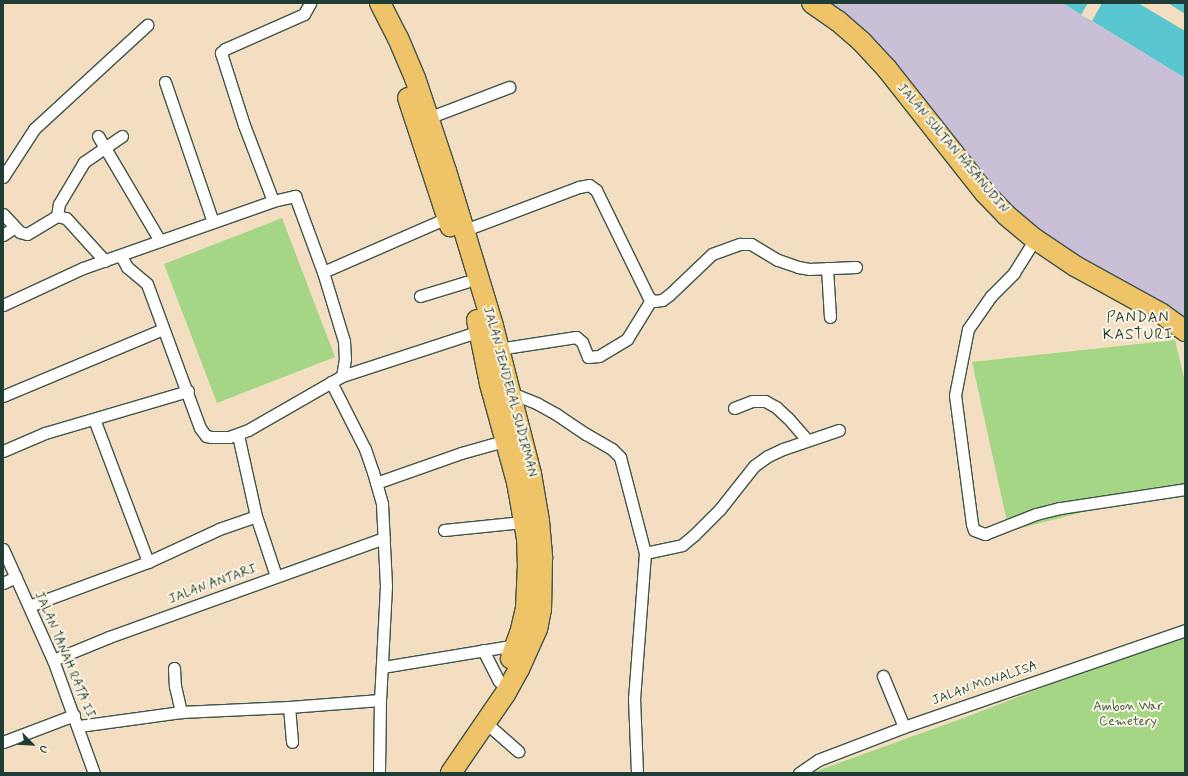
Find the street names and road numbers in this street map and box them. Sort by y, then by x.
street label: JALAN SULTAN HASANUDIN [893,81,1011,217]
street label: JALAN JENDERAL SUDIRMAN [478,302,540,482]
street label: JALAN ANTARI [169,562,257,608]
street label: JALAN TANAH RATA II [30,589,98,721]
street label: JALAN MONALISA [932,659,1038,709]

